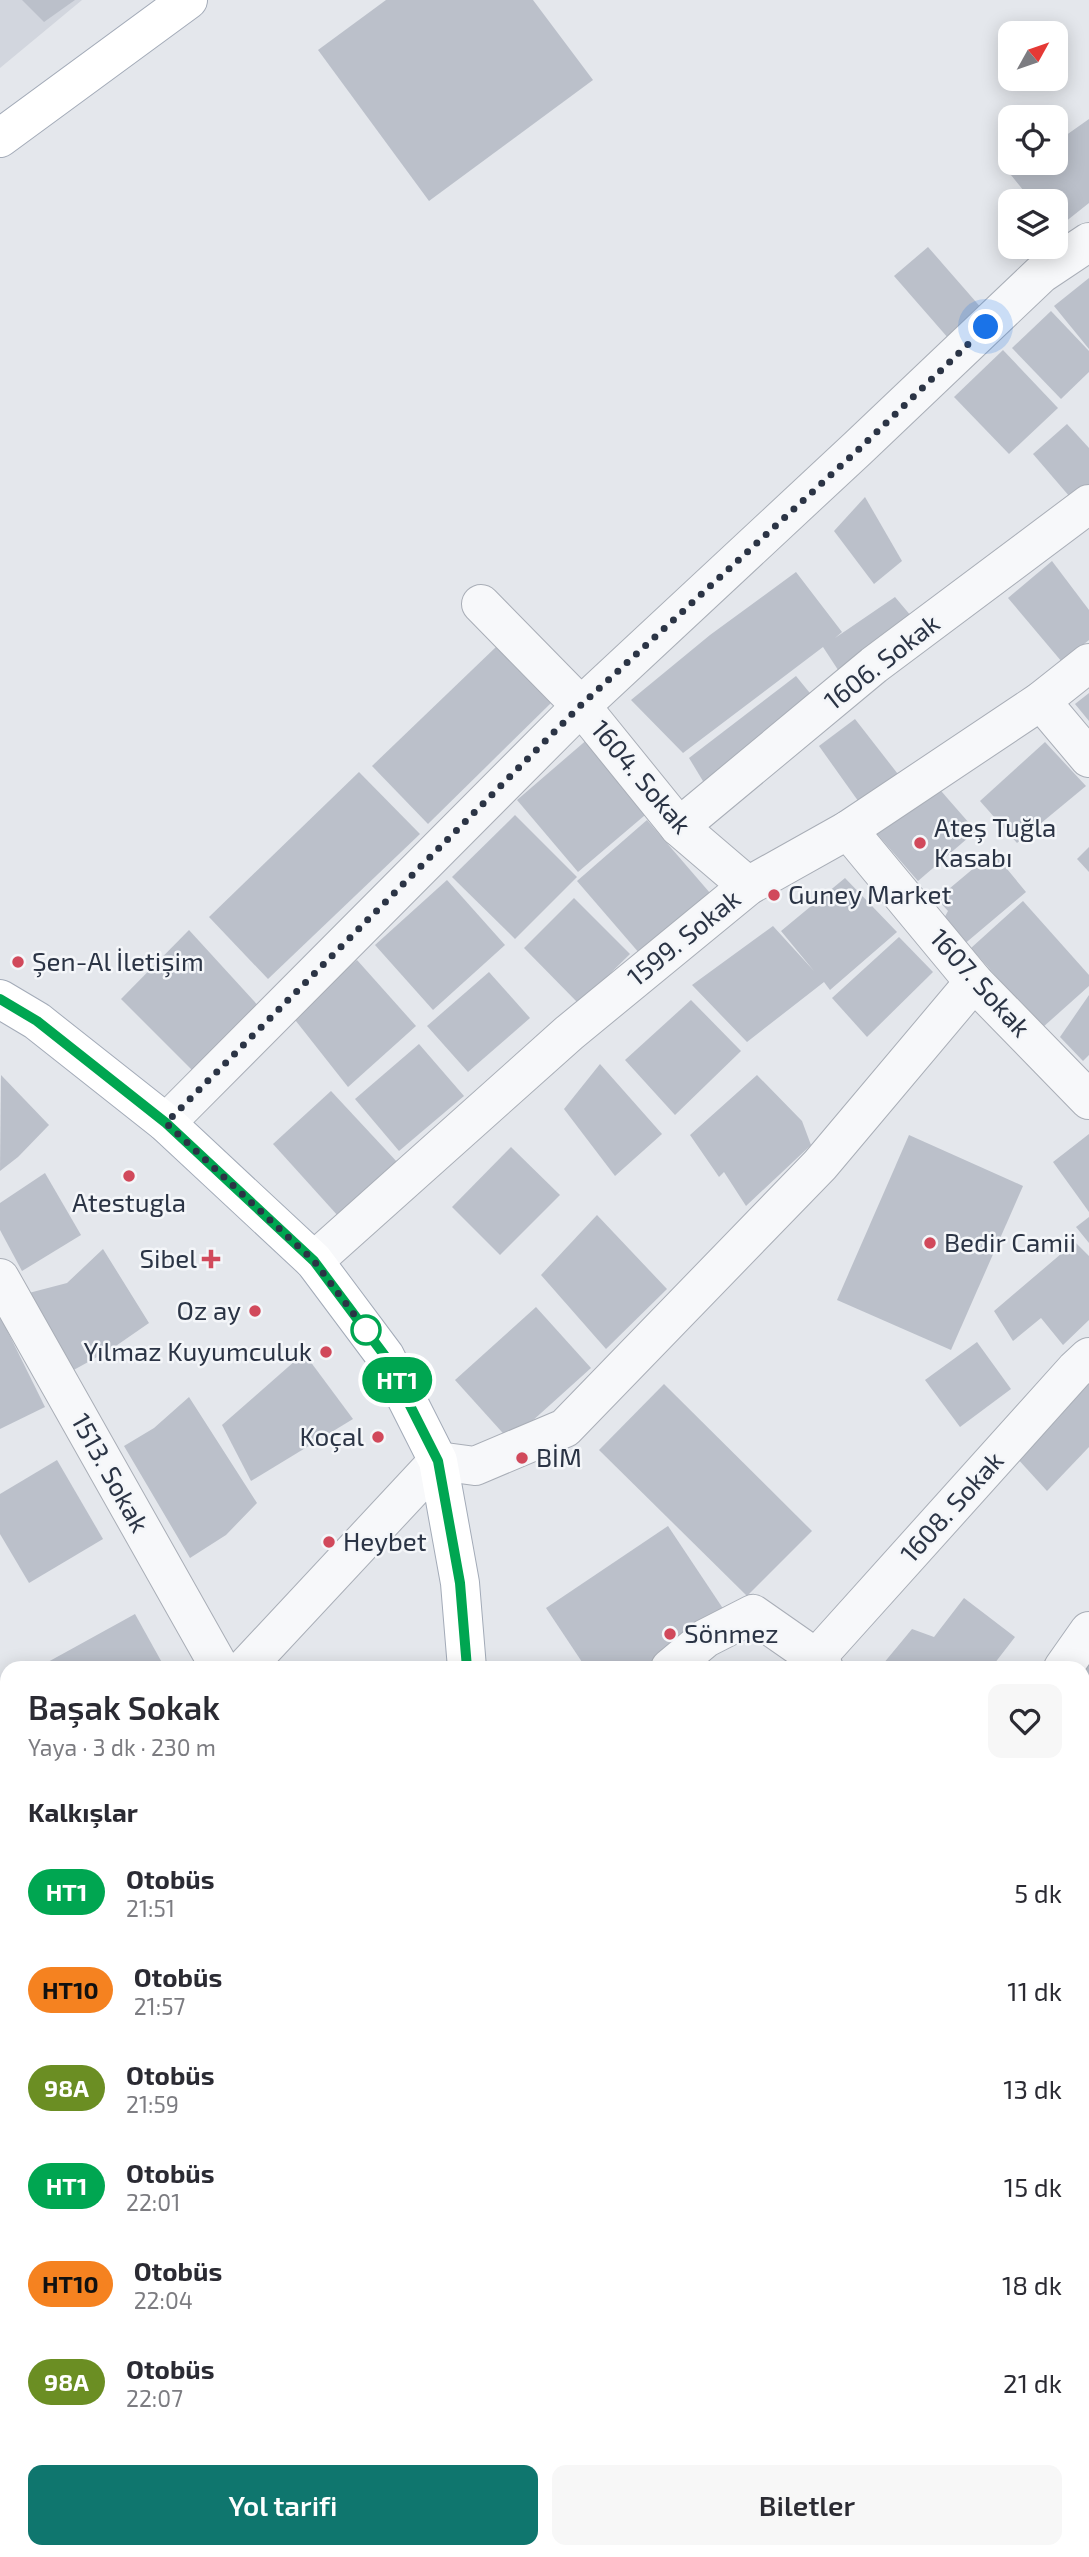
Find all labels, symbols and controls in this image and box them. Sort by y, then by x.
north arrow [998,21,1068,91]
map controls [998,21,1068,259]
button: locate [998,105,1068,175]
button: layers [998,189,1068,259]
your location [968,309,1003,344]
street label: 1606. Sokak [817,606,945,715]
street label: 1604. Sokak [586,713,699,839]
place label: Ateş Tuğla Kasabı [934,811,1056,872]
marker: Ateş Tuğla Kasabı [912,835,928,851]
place label: Guney Market [788,878,951,909]
street label: 1599. Sokak [620,882,746,992]
marker: Guney Market [766,887,782,903]
street label: 1607. Sokak [924,922,1038,1042]
place label: Şen-Al İletişim [32,945,204,978]
marker: Şen-Al İletişim [10,954,26,970]
marker: Atestugla [121,1168,137,1184]
place label: Atestugla [72,1186,186,1217]
place label: Bedir Camii [944,1226,1076,1257]
marker: Bedir Camii [922,1235,938,1251]
place label: Sibel [139,1242,197,1273]
marker: Sibel [203,1251,219,1267]
place label: Oz ay [177,1294,241,1325]
marker: Oz ay [247,1303,263,1319]
unlabelled marker [351,1315,381,1345]
place label: Yılmaz Kuyumculuk [84,1335,312,1366]
marker: Yılmaz Kuyumculuk [318,1344,334,1360]
line badge: HT1 [357,1357,437,1403]
text: HT1 [376,1365,418,1394]
street label: 1513. Sokak [66,1407,157,1537]
place label: Koçal [299,1420,364,1453]
marker: Koçal [370,1429,386,1445]
place label: BİM [536,1441,582,1472]
street label: 1608. Sokak [893,1444,1009,1568]
marker: BİM [514,1450,530,1466]
place label: Heybet [343,1525,427,1556]
marker: Heybet [321,1534,337,1550]
place label: Sönmez [684,1617,778,1648]
marker: Sönmez [662,1626,678,1642]
button: heart [988,1684,1062,1758]
text: Başak Sokak [28,1687,220,1727]
text: Yaya · 3 dk · 230 m [28,1733,216,1761]
text: Kalkışlar [28,1796,138,1827]
text: Otobüs [126,1863,215,1894]
text: HT1 [46,1877,87,1906]
text: 5 dk [1014,1877,1062,1908]
text: 21:51 [126,1894,175,1922]
text: Otobüs [134,1961,222,1992]
text: HT10 [42,1975,99,2004]
text: 11 dk [1007,1975,1062,2006]
text: 21:57 [134,1992,185,2020]
text: Otobüs [126,2059,215,2090]
text: 98A [44,2073,89,2102]
text: 13 dk [1003,2073,1062,2104]
text: 21:59 [126,2090,179,2118]
text: Otobüs [126,2157,215,2188]
text: HT1 [46,2171,87,2200]
text: 15 dk [1004,2171,1062,2202]
text: 22:01 [126,2188,180,2216]
text: Otobüs [134,2255,222,2286]
text: HT10 [42,2269,99,2298]
text: 18 dk [1002,2269,1062,2300]
text: 22:04 [134,2286,193,2314]
text: Otobüs [126,2353,215,2384]
text: 98A [44,2367,89,2396]
text: 21 dk [1003,2367,1062,2398]
text: 22:07 [126,2384,183,2412]
button: Yol tarifi [28,2465,538,2545]
button: Biletler [552,2465,1062,2545]

